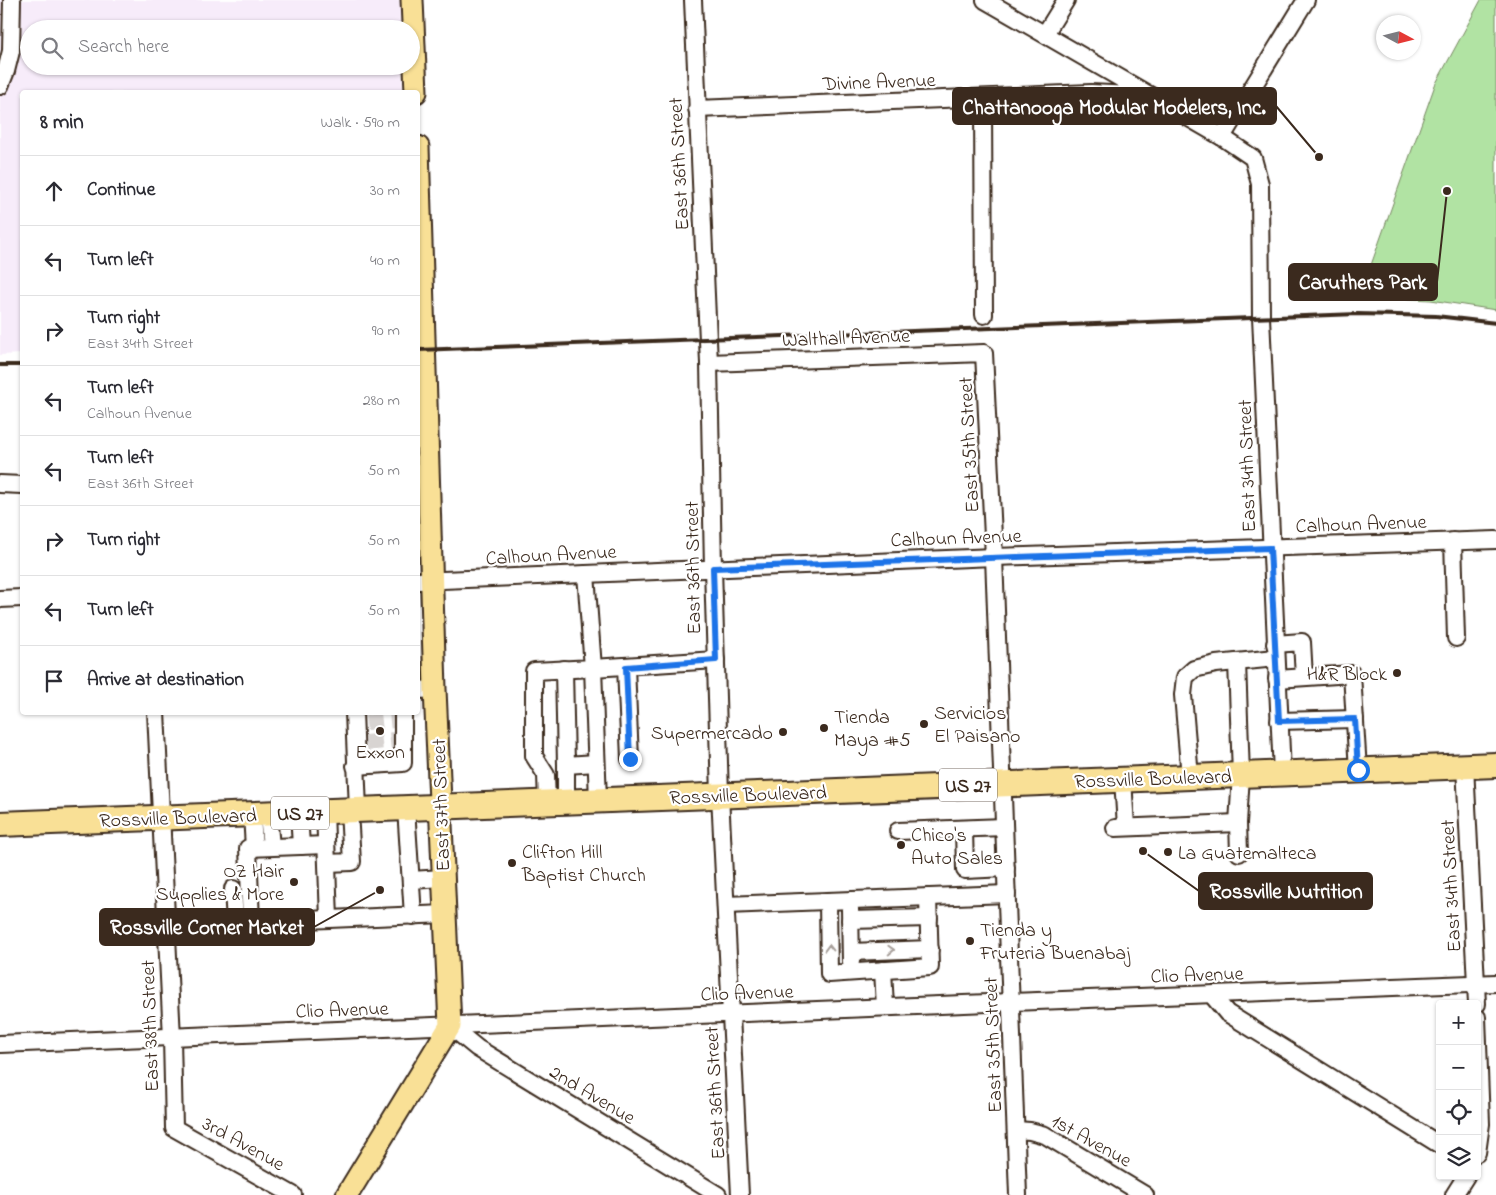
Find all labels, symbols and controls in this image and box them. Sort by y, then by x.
north arrow [1376,15,1421,60]
search box [20,20,420,75]
icon: search [38,34,66,62]
text: Search here [78,34,169,61]
street label: Divine Avenue [821,67,936,100]
callout: Chattanooga Modular Modelers, Inc. [953,88,1276,124]
text: Chattanooga Modular Modelers, Inc. [962,94,1266,126]
street label: East 36th Street [663,96,698,231]
text: 8 min [40,108,84,138]
text: Walk · 590 m [321,111,400,135]
icon: ahead [40,177,68,205]
text: Continue [87,177,155,204]
text: 30 m [370,179,400,203]
icon: left [40,247,68,275]
text: Turn left [87,247,154,274]
text: 40 m [370,249,400,273]
callout: Caruthers Park [1289,264,1437,300]
text: Caruthers Park [1299,269,1428,299]
text: Turn right [87,305,160,332]
icon: right [40,317,68,345]
text: 90 m [372,319,400,343]
street label: Walthall Avenue [782,323,911,356]
text: East 34th Street [87,332,193,356]
text: Turn left [87,375,154,402]
street label: East 35th Street [952,376,989,514]
icon: left [40,387,68,415]
text: 280 m [363,389,400,413]
street label: East 34th Street [1232,399,1265,533]
text: Calhoun Avenue [87,402,192,426]
text: Turn left [87,445,154,472]
icon: left [40,457,68,485]
text: 50 m [368,459,400,483]
text: East 36th Street [87,472,194,496]
street label: East 36th Street [679,501,710,635]
street label: Calhoun Avenue [1295,509,1427,542]
street label: Calhoun Avenue [890,523,1022,556]
icon: right [40,527,68,555]
text: Turn right [87,527,160,554]
text: 50 m [368,529,400,553]
street label: Calhoun Avenue [485,539,617,574]
icon: left [40,597,68,625]
text: Turn left [87,597,154,624]
text: 50 m [368,599,400,623]
place label: H&R Block [1307,661,1387,690]
icon: arrive [40,667,68,695]
text: Arrive at destination [87,667,244,694]
marker: H&R Block [1391,667,1403,679]
place label: Servicios El Paisano [934,700,1021,752]
place label: Tienda Maya #5 [834,704,911,756]
marker: Servicios El Paisano [918,718,930,730]
place label: Supermercado [651,720,773,749]
marker: Tienda Maya #5 [818,722,830,734]
marker: Exxon [374,725,386,737]
marker: Supermercado [777,726,789,738]
street label: East 37th Street [426,738,459,872]
place label: Exxon [355,739,405,768]
route end [619,748,642,771]
route start [1347,759,1370,782]
street label: Rossville Boulevard [1074,763,1232,798]
road number: US 27 [939,768,997,802]
street label: Rossville Boulevard [669,779,827,814]
road number: US 27 [271,796,329,830]
street label: Rossville Boulevard [99,802,257,837]
street label: East 34th Street [1435,818,1470,953]
place label: Chico's Auto Sales [911,822,1003,874]
place label: Clifton Hill Baptist Church [521,839,646,891]
marker: Chico's Auto Sales [895,839,907,851]
place label: La Guatemalteca [1178,840,1317,869]
marker: La Guatemalteca [1162,846,1174,858]
marker: Clifton Hill Baptist Church [506,857,518,869]
place label: OZ Hair Supplies & More [156,858,285,910]
callout: Rossville Nutrition [1199,873,1372,909]
marker: OZ Hair Supplies & More [288,876,300,888]
text: Rossville Nutrition [1209,878,1363,908]
callout: Rossville Corner Market [100,909,314,945]
text: Rossville Corner Market [110,914,305,944]
place label: Tienda y Fruteria Buenabaj [979,917,1131,969]
marker: Tienda y Fruteria Buenabaj [964,935,976,947]
one-way arrow [824,944,834,952]
one-way arrow [887,945,895,956]
street label: East 38th Street [135,959,168,1092]
street label: Clio Avenue [1150,960,1244,993]
street label: East 35th Street [978,976,1011,1113]
street label: Clio Avenue [700,978,794,1011]
street label: Clio Avenue [295,995,389,1028]
map controls [1436,1000,1481,1180]
button: + [1436,1000,1481,1045]
street label: East 36th Street [699,1025,734,1160]
button: − [1436,1045,1481,1090]
street label: 2nd Avenue [543,1059,640,1133]
button: locate [1436,1090,1481,1135]
street label: 1st Avenue [1045,1108,1136,1176]
street label: 3rd Avenue [196,1111,289,1180]
button: layers [1436,1135,1481,1180]

